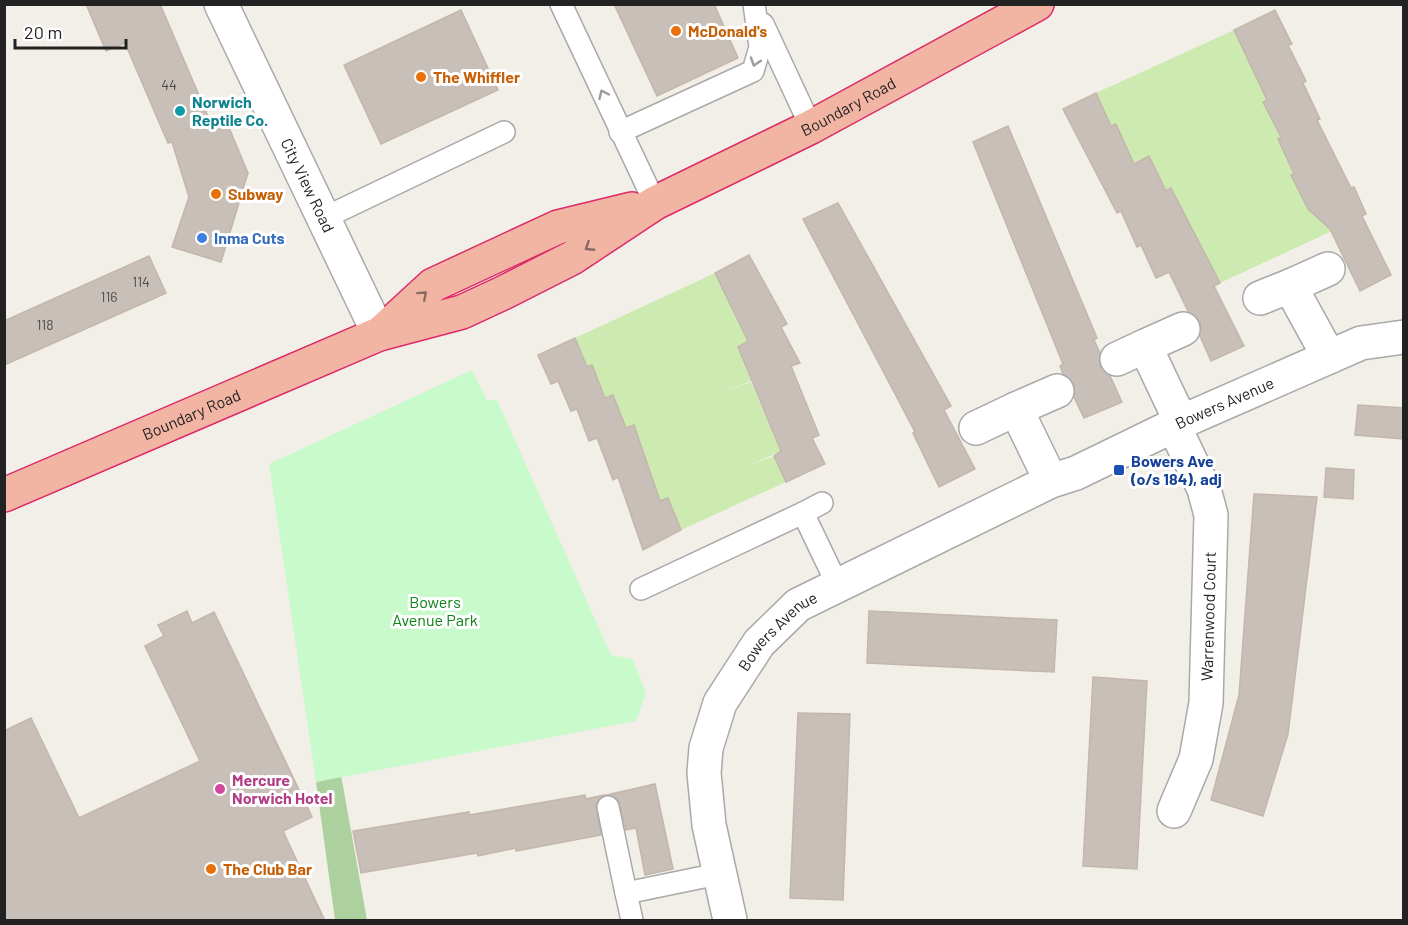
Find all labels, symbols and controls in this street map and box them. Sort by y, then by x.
scale bar [15,12,126,50]
text: 20 m [24,21,62,43]
place label: McDonald's [688,21,767,40]
marker: McDonald's [669,24,683,38]
one-way arrow [750,56,762,67]
place label: The Whiffler [433,67,520,86]
marker: The Whiffler [414,70,428,84]
street label: Boundary Road [797,73,899,140]
house number: 44 [161,76,177,93]
one-way arrow [598,89,610,100]
place label: Norwich Reptile Co. [192,92,268,129]
marker: Norwich Reptile Co. [173,104,187,118]
street label: City View Road [278,135,339,235]
place label: Subway [228,184,283,203]
marker: Subway [209,187,223,201]
place label: Inma Cuts [214,228,285,247]
marker: Inma Cuts [195,231,209,245]
one-way arrow [584,240,595,251]
house number: 114 [132,273,150,290]
house number: 116 [100,288,118,305]
one-way arrow [416,291,426,302]
house number: 118 [36,316,54,333]
street label: Bowers Avenue [1172,372,1277,432]
street label: Boundary Road [139,385,243,444]
place label: Bowers Ave (o/s 184), adj [1130,451,1222,488]
marker: Bowers Ave (o/s 184), adj [1112,463,1126,477]
street label: Warrenwood Court [1197,551,1219,681]
street label: Bowers Avenue [734,587,820,674]
park label: Bowers Avenue Park [392,592,478,629]
place label: Mercure Norwich Hotel [232,770,332,807]
marker: Mercure Norwich Hotel [213,782,227,796]
place label: The Club Bar [223,859,312,878]
marker: The Club Bar [204,862,218,876]

